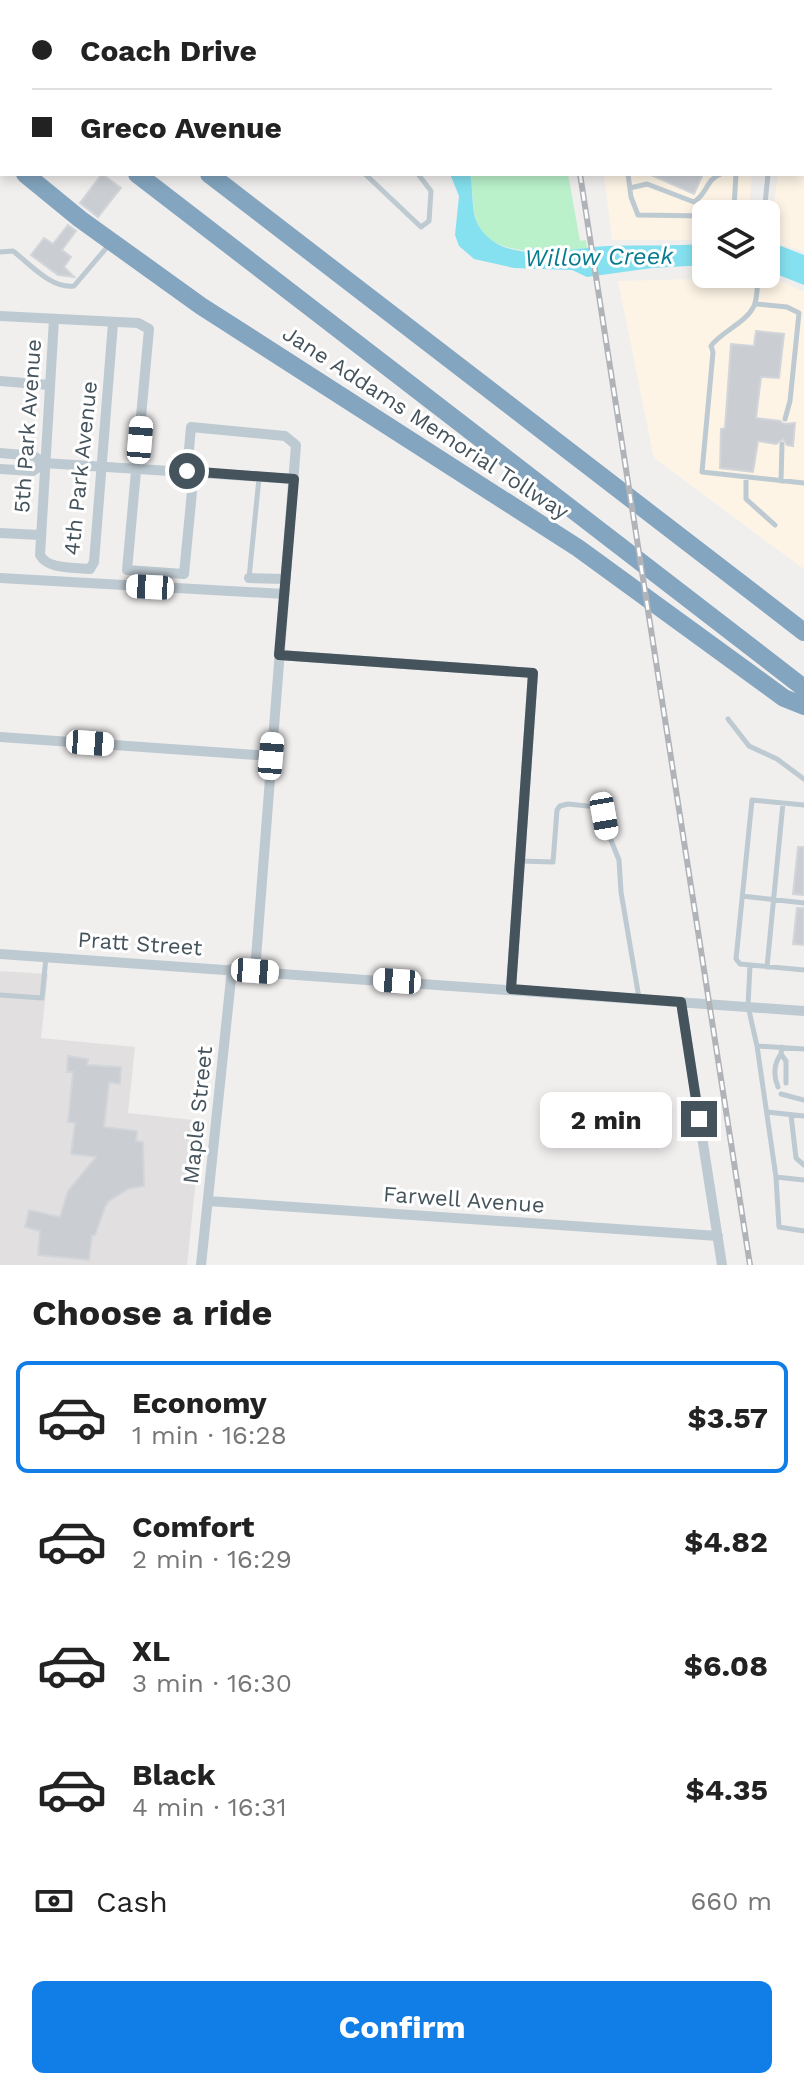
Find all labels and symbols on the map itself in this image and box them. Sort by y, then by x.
water label: Willow Creek [524,242,674,272]
street label: Jane Addams Memorial Tollway [278,320,574,525]
street label: 5th Park Avenue [9,338,46,514]
street label: 4th Park Avenue [59,380,102,556]
car [126,415,154,465]
route start [169,453,205,489]
car [125,574,175,600]
car [65,729,115,757]
car [257,731,285,781]
car [588,790,620,842]
street label: Pratt Street [77,927,203,960]
car [230,957,280,985]
car [372,967,422,995]
street label: Maple Street [178,1045,217,1185]
callout: 2 min [539,1091,671,1147]
route end [681,1101,717,1137]
street label: Farwell Avenue [382,1181,545,1218]

